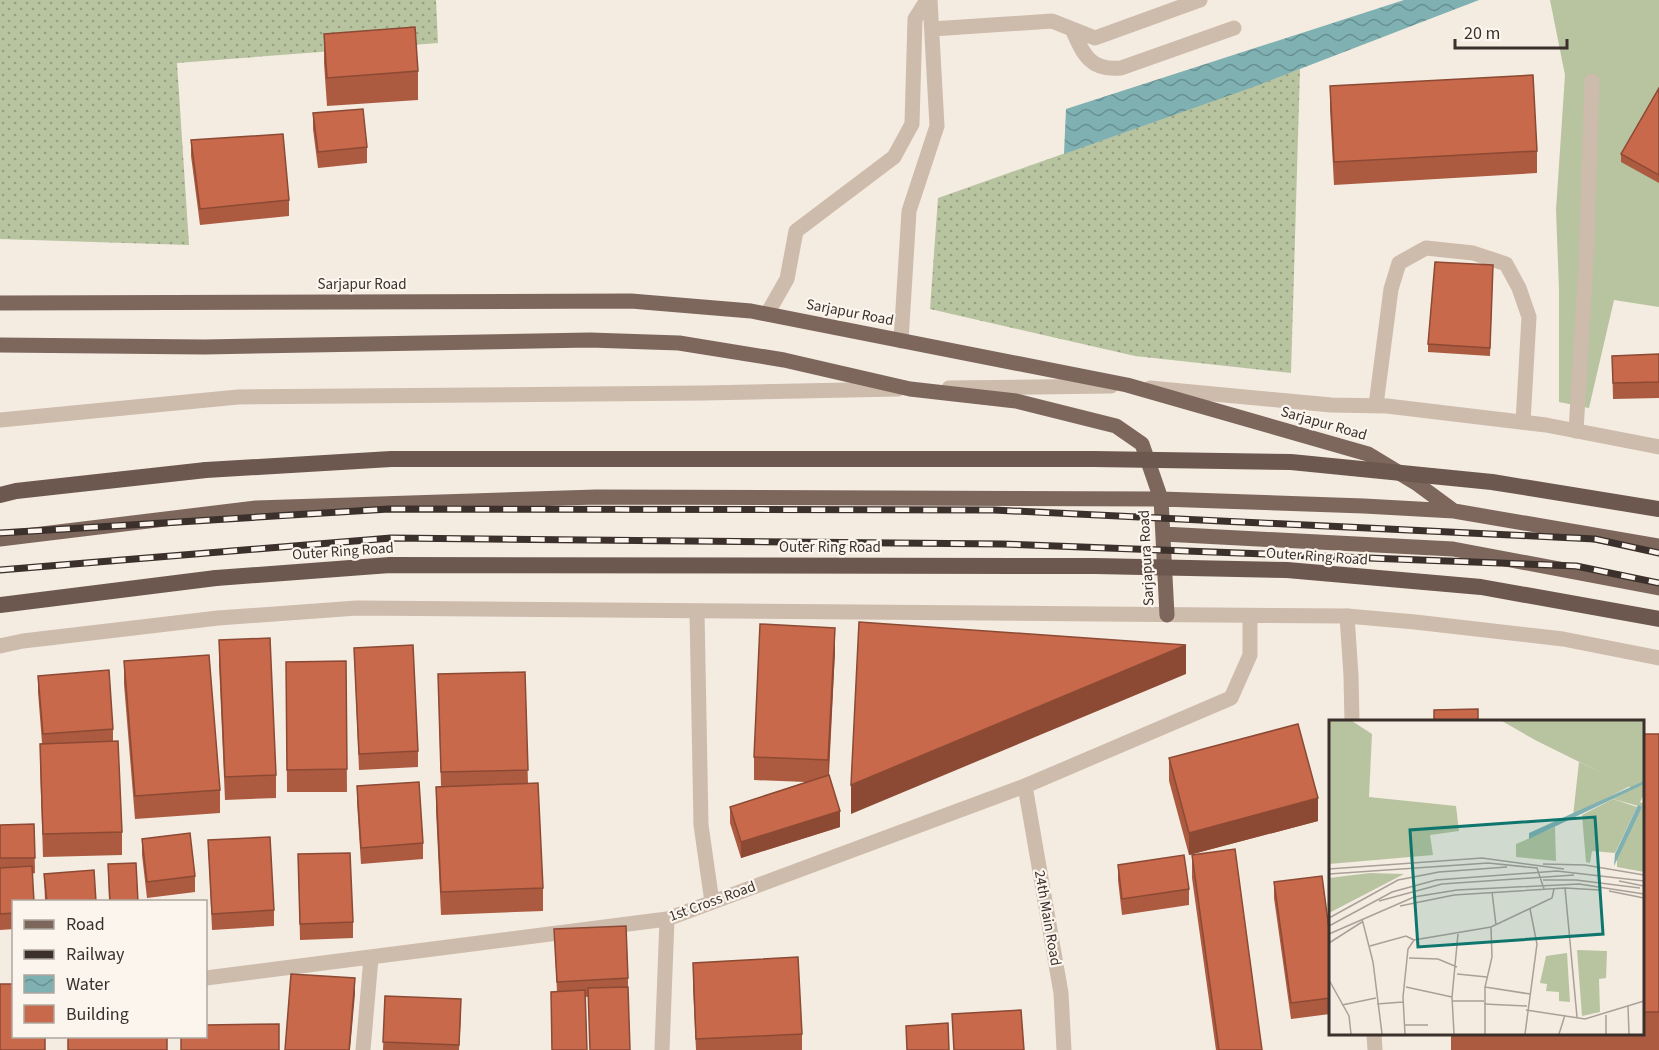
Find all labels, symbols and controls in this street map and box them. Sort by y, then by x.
scale bar [1455,12,1568,50]
text: 20 m [1464,21,1500,46]
street label: Sarjapur Road [318,274,406,295]
street label: Sarjapur Road [804,294,896,331]
street label: Sarjapur Road [1278,401,1370,446]
street label: Sarjapura Road [1133,509,1160,607]
street label: Outer Ring Road [292,537,395,566]
street label: Outer Ring Road [779,537,881,558]
street label: Outer Ring Road [1265,542,1368,571]
inset map [1329,720,1644,1035]
street label: 24th Main Road [1029,869,1066,968]
street label: 1st Cross Road [666,876,759,927]
legend [12,900,207,1038]
text: Road [66,912,105,937]
text: Railway [66,942,125,967]
text: Water [66,972,110,997]
text: Building [66,1002,129,1027]

